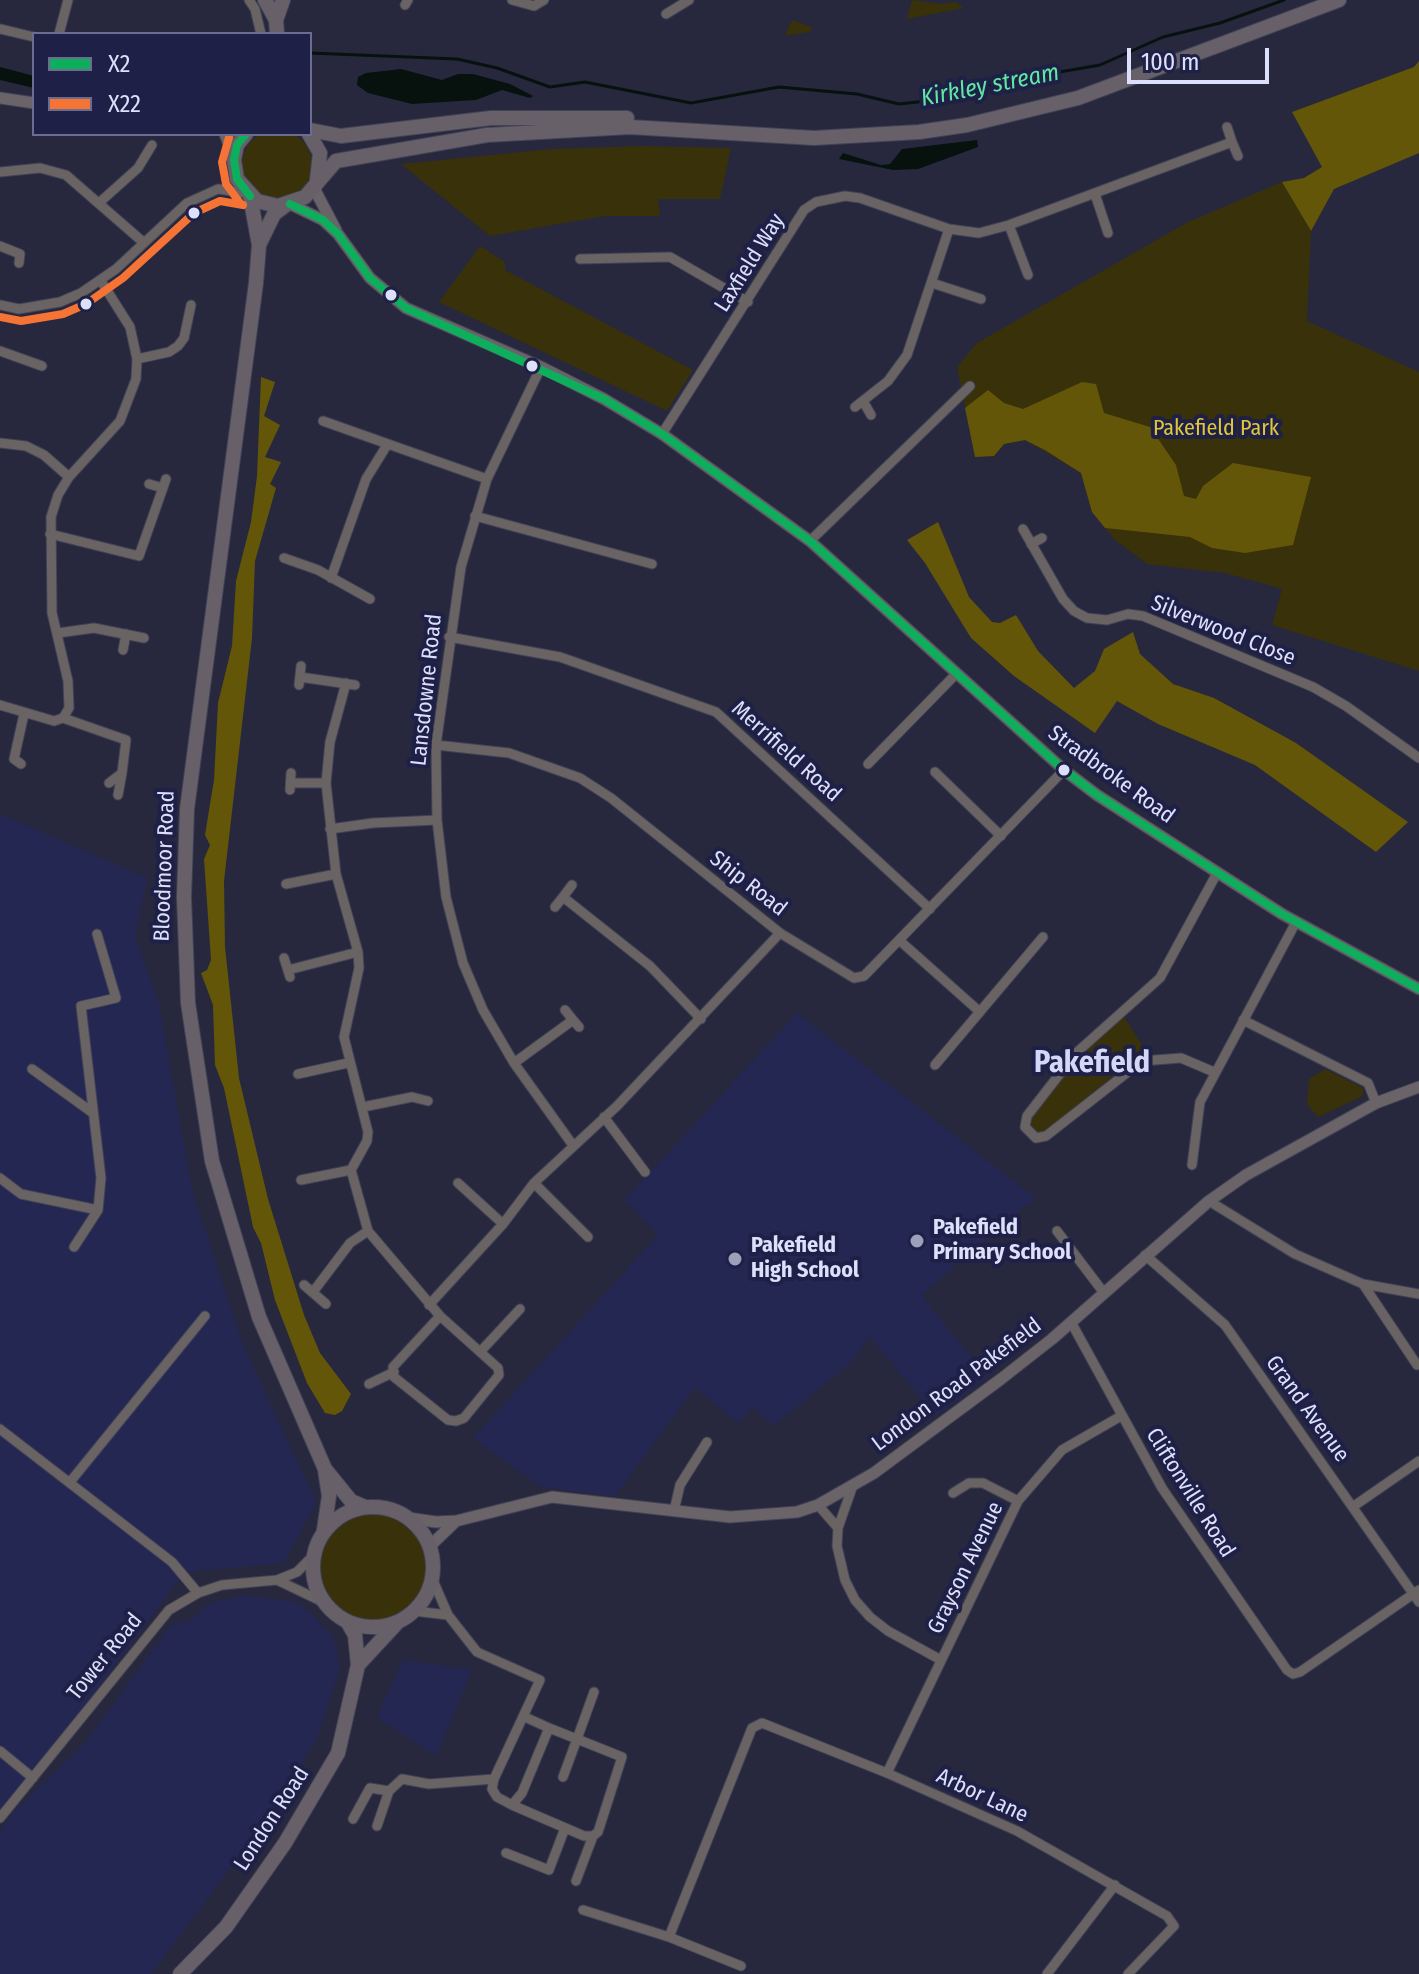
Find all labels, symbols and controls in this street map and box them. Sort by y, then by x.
legend [32,32,312,136]
scale bar [1131,32,1273,82]
text: 100 m [1141,48,1199,76]
text: X2 [108,50,130,78]
water label: Kirkley stream [918,58,1062,114]
text: X22 [108,90,141,118]
unlabelled marker [186,205,202,221]
street label: Laxfield Way [709,209,791,317]
unlabelled marker [383,287,399,303]
unlabelled marker [78,296,94,312]
unlabelled marker [524,358,540,374]
park label: Pakefield Park [1153,416,1279,442]
street label: Silverwood Close [1147,590,1299,672]
street label: Lansdowne Road [406,613,448,767]
street label: Merrifield Road [726,696,846,808]
street label: Stradbroke Road [1043,720,1179,830]
unlabelled marker [1056,762,1072,778]
street label: Bloodmoor Road [149,790,181,942]
street label: Ship Road [704,846,792,922]
district label: Pakefield [1034,1046,1150,1082]
place label: Pakefield Primary School [933,1215,1071,1266]
marker: Pakefield Primary School [908,1232,926,1250]
place label: Pakefield High School [751,1233,859,1284]
marker: Pakefield High School [726,1250,744,1268]
street label: London Road Pakefield [867,1313,1047,1457]
street label: Grand Avenue [1260,1351,1354,1467]
street label: Cliftonville Road [1140,1424,1240,1562]
street label: Grayson Avenue [923,1498,1009,1638]
street label: Tower Road [62,1608,148,1706]
street label: London Road [229,1762,315,1876]
street label: Arbor Lane [932,1763,1032,1829]

